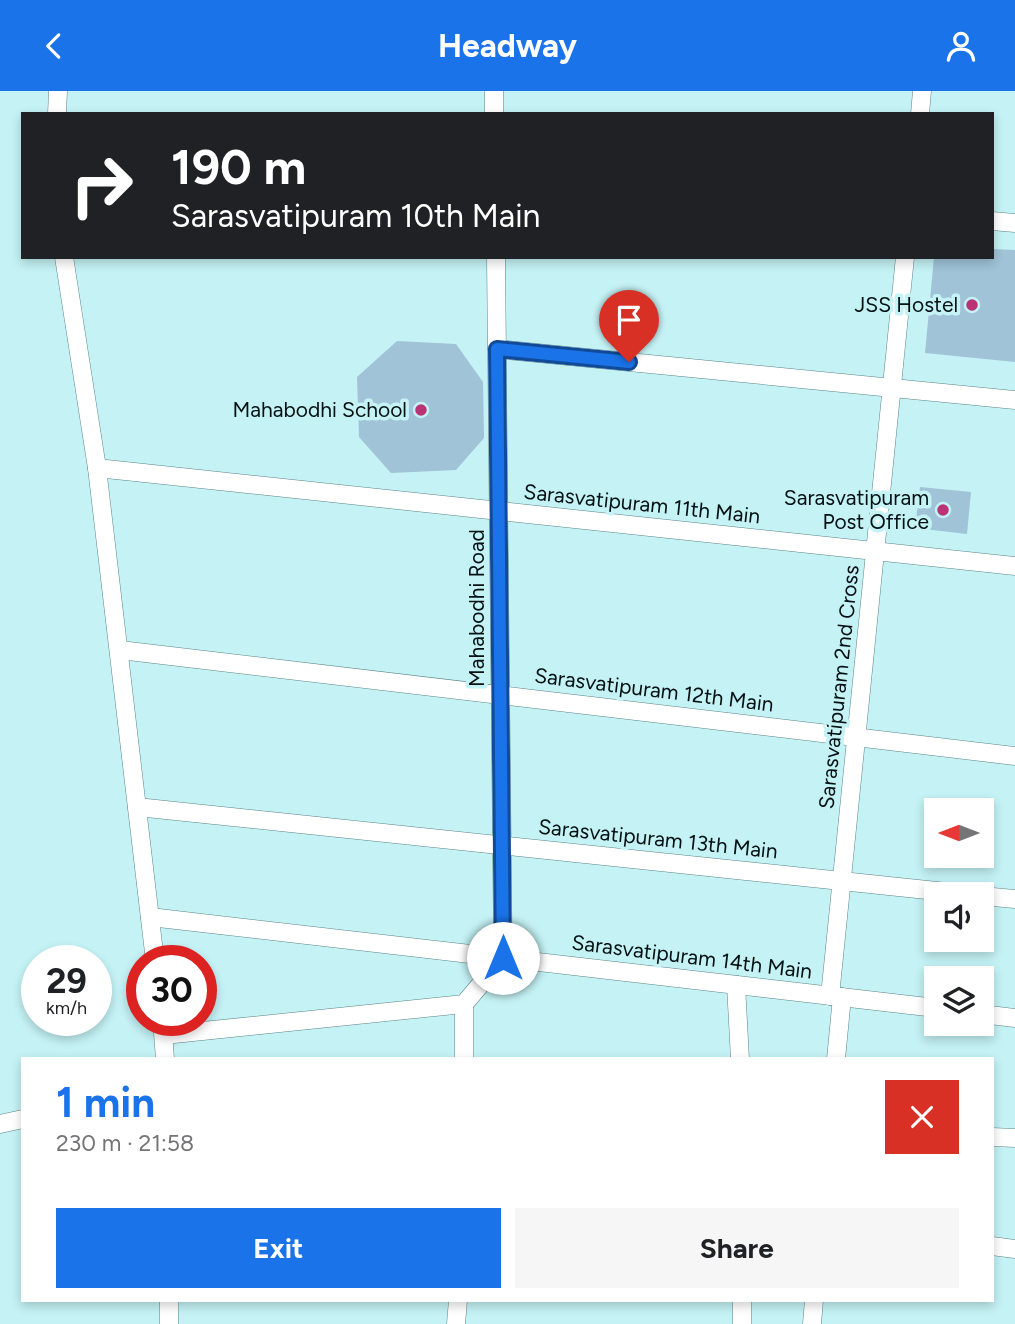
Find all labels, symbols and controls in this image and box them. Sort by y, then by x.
icon: back [35,27,73,65]
text: Headway [438,27,577,65]
icon: person [942,27,980,65]
text: 190 m [171,137,306,196]
icon: right [56,140,147,231]
text: Sarasvatipuram 10th Main [171,197,540,235]
pin [599,290,659,362]
place label: JSS Hostel [855,292,958,317]
marker: JSS Hostel [964,297,980,313]
icon: arrive [610,301,648,339]
place label: Mahabodhi School [233,397,407,422]
marker: Mahabodhi School [413,402,429,418]
street label: Sarasvatipuram 11th Main [523,479,762,528]
place label: Sarasvatipuram Post Office [784,485,929,534]
marker: Sarasvatipuram Post Office [935,502,951,518]
street label: Mahabodhi Road [464,529,489,687]
street label: Sarasvatipuram 2nd Cross [813,564,864,810]
street label: Sarasvatipuram 12th Main [533,662,775,717]
north arrow [924,798,994,868]
map controls [924,798,994,1036]
street label: Sarasvatipuram 13th Main [537,814,779,863]
button: sound [924,882,994,952]
position arrow [466,921,540,995]
street label: Sarasvatipuram 14th Main [570,929,814,984]
speed limit sign: 30 [126,945,217,1036]
text: 29 [46,960,87,1002]
button: layers [924,966,994,1036]
text: km/h [46,997,87,1019]
text: 1 min [56,1077,155,1128]
button: close [885,1080,959,1154]
text: 230 m · 21:58 [56,1129,194,1157]
button: Exit [56,1208,501,1288]
button: Share [515,1208,959,1288]

